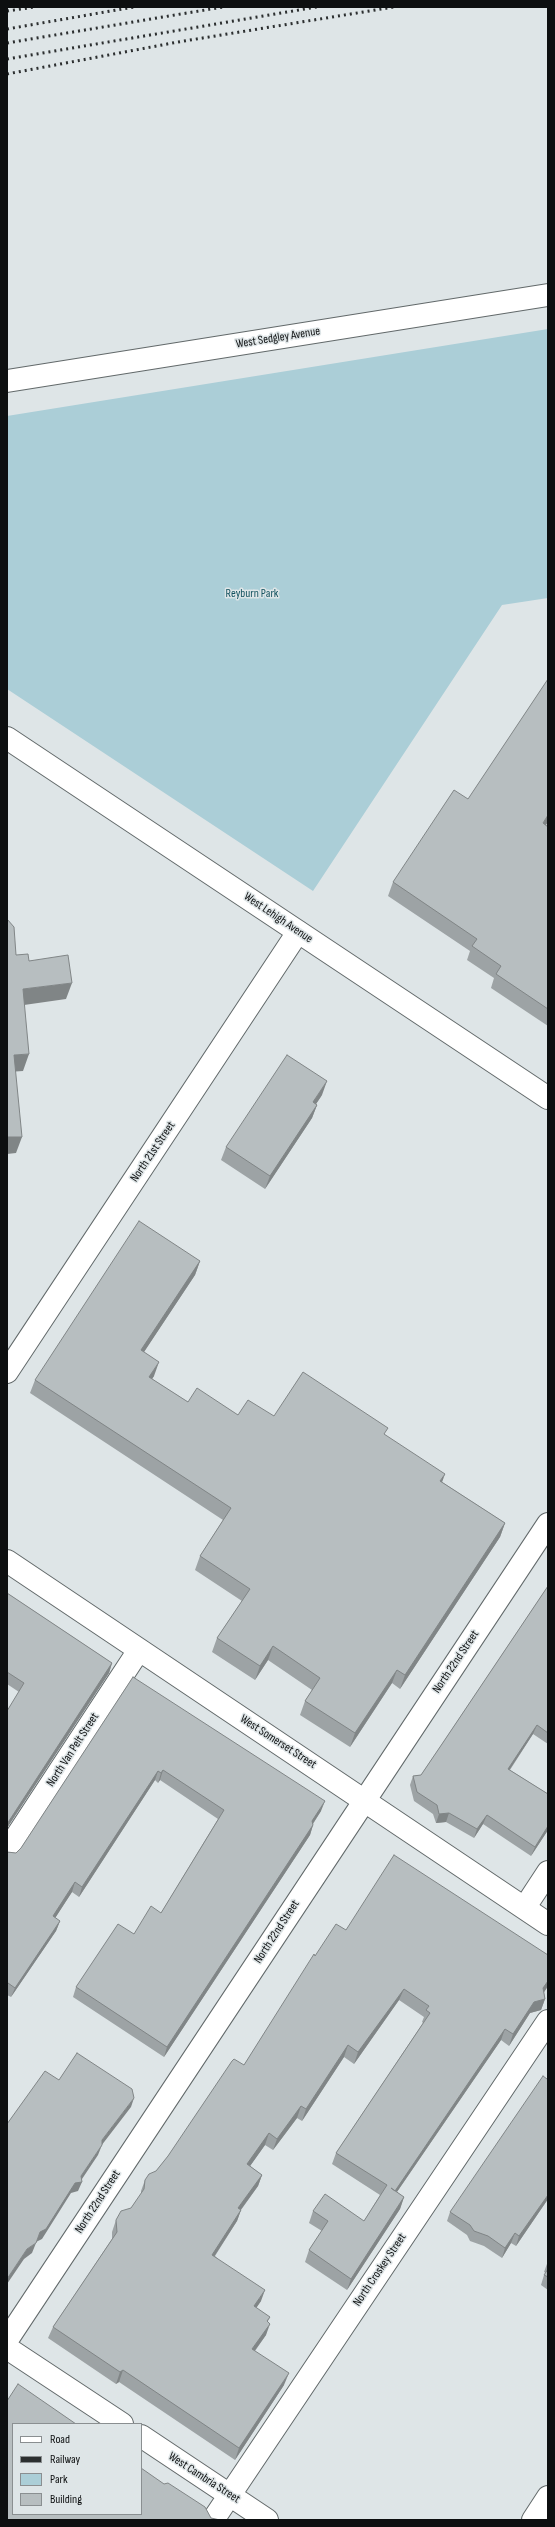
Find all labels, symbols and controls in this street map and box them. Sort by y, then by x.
street label: West Sedgley Avenue [235,324,321,352]
park label: Reyburn Park [226,587,278,601]
street label: West Lehigh Avenue [241,890,315,946]
street label: North 21st Street [128,1119,178,1185]
street label: North 22nd Street [430,1628,482,1696]
street label: North Van Pelt Street [44,1710,102,1790]
street label: West Somerset Street [237,1712,319,1772]
street label: North 22nd Street [251,1898,303,1966]
street label: North 22nd Street [72,2168,124,2236]
street label: North Croskey Street [350,2231,410,2309]
legend [12,2423,142,2515]
text: Road [50,2432,70,2447]
street label: West Cambria Street [165,2449,243,2507]
text: Railway [50,2452,80,2467]
text: Park [50,2472,68,2487]
text: Building [50,2492,82,2507]

